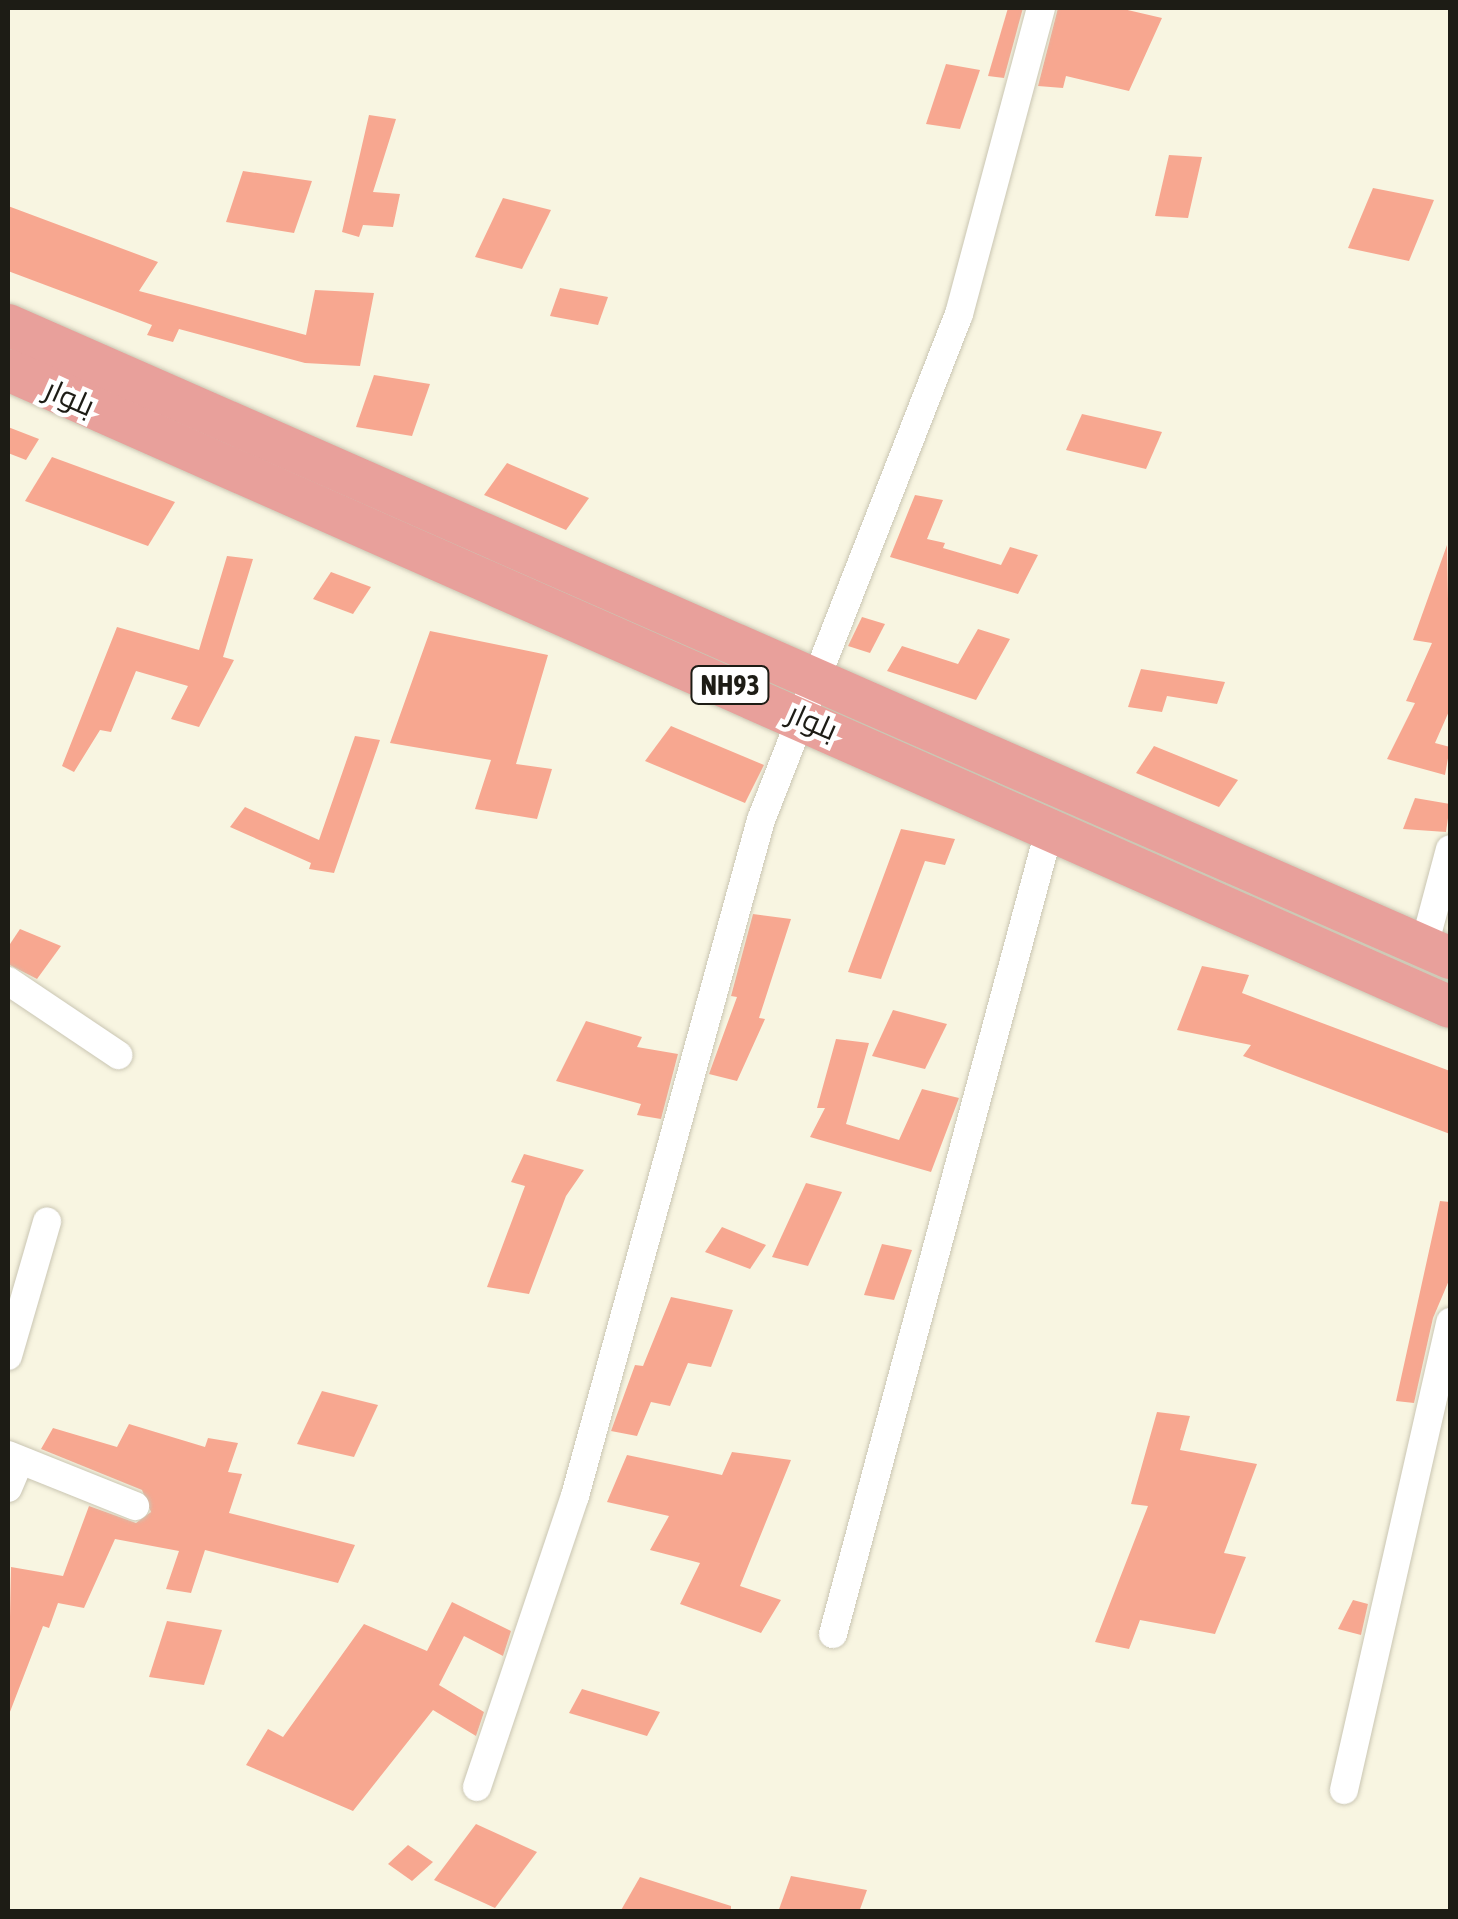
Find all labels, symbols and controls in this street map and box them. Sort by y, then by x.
street label: بلوار [40,370,100,424]
road number: NH93 [690,662,770,708]
street label: بلوار [783,694,843,748]

